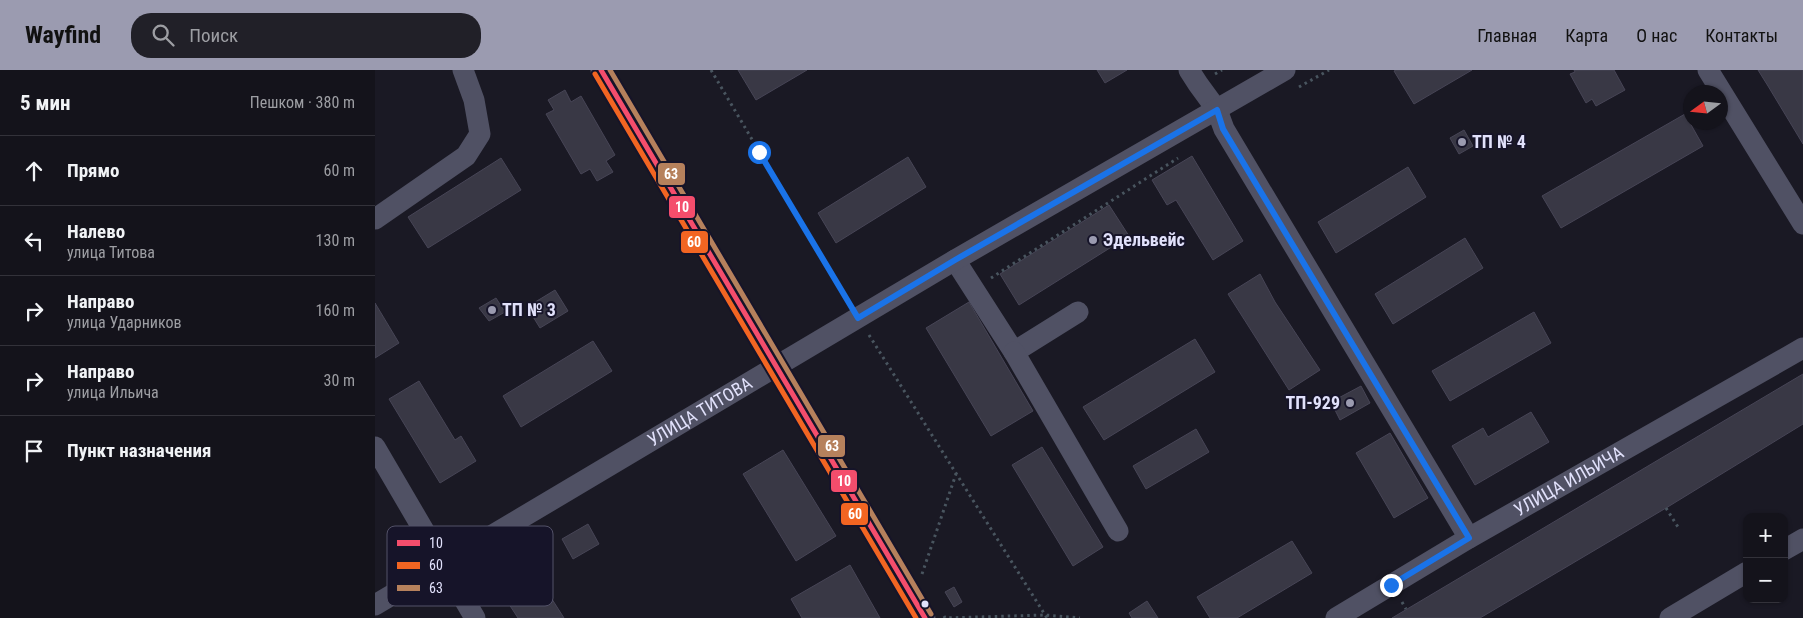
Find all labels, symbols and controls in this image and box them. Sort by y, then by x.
search box [131,13,481,58]
text: Wayfind [25,21,101,49]
icon: search [149,21,177,49]
text: Поиск [189,24,238,47]
text: Главная [1477,25,1537,46]
text: Карта [1565,25,1608,46]
text: О нас [1636,25,1677,46]
text: Контакты [1705,25,1778,46]
north arrow [1683,85,1728,130]
text: 5 мин [20,91,70,115]
text: Пешком · 380 m [250,93,355,112]
place label: ТП № 4 [1472,131,1526,152]
marker: ТП № 4 [1456,136,1468,148]
route start [748,141,771,164]
icon: ahead [20,157,48,185]
text: Прямо [67,159,120,182]
text: 60 m [323,161,355,180]
line badge: 63 [657,162,686,186]
text: 63 [664,166,678,182]
line badge: 10 [668,195,696,219]
text: 10 [675,199,689,215]
text: Налево [67,220,125,243]
icon: left [20,227,48,255]
place label: Эдельвейс [1103,229,1185,250]
line badge: 60 [680,230,709,254]
text: 130 m [316,231,355,250]
text: 60 [687,234,701,250]
marker: Эдельвейс [1087,234,1099,246]
text: улица Титова [67,243,155,262]
text: Направо [67,290,134,313]
icon: right [20,297,48,325]
place label: ТП № 3 [502,299,556,320]
text: 160 m [316,301,355,320]
marker: ТП № 3 [486,304,498,316]
text: улица Ударников [67,313,182,332]
text: Направо [67,360,134,383]
icon: right [20,367,48,395]
text: 30 m [323,371,355,390]
street label: УЛИЦА ТИТОВА [644,372,756,450]
text: улица Ильича [67,383,159,402]
place label: ТП-929 [1285,392,1340,413]
marker: ТП-929 [1344,397,1356,409]
line badge: 63 [817,434,846,458]
icon: arrive [20,437,48,465]
text: 63 [825,438,839,454]
text: Пункт назначения [67,439,211,462]
street label: УЛИЦА ИЛЬИЧА [1510,441,1627,520]
line badge: 10 [830,469,858,493]
text: 10 [837,473,851,489]
line badge: 60 [840,502,869,526]
text: 60 [848,506,862,522]
map controls [1743,513,1788,603]
button: + [1743,513,1788,558]
legend [387,526,553,606]
text: 10 [429,535,443,551]
text: 60 [429,557,443,573]
button: − [1743,558,1788,603]
route end [1380,574,1403,597]
text: 63 [429,580,443,596]
unlabelled marker [920,599,930,609]

